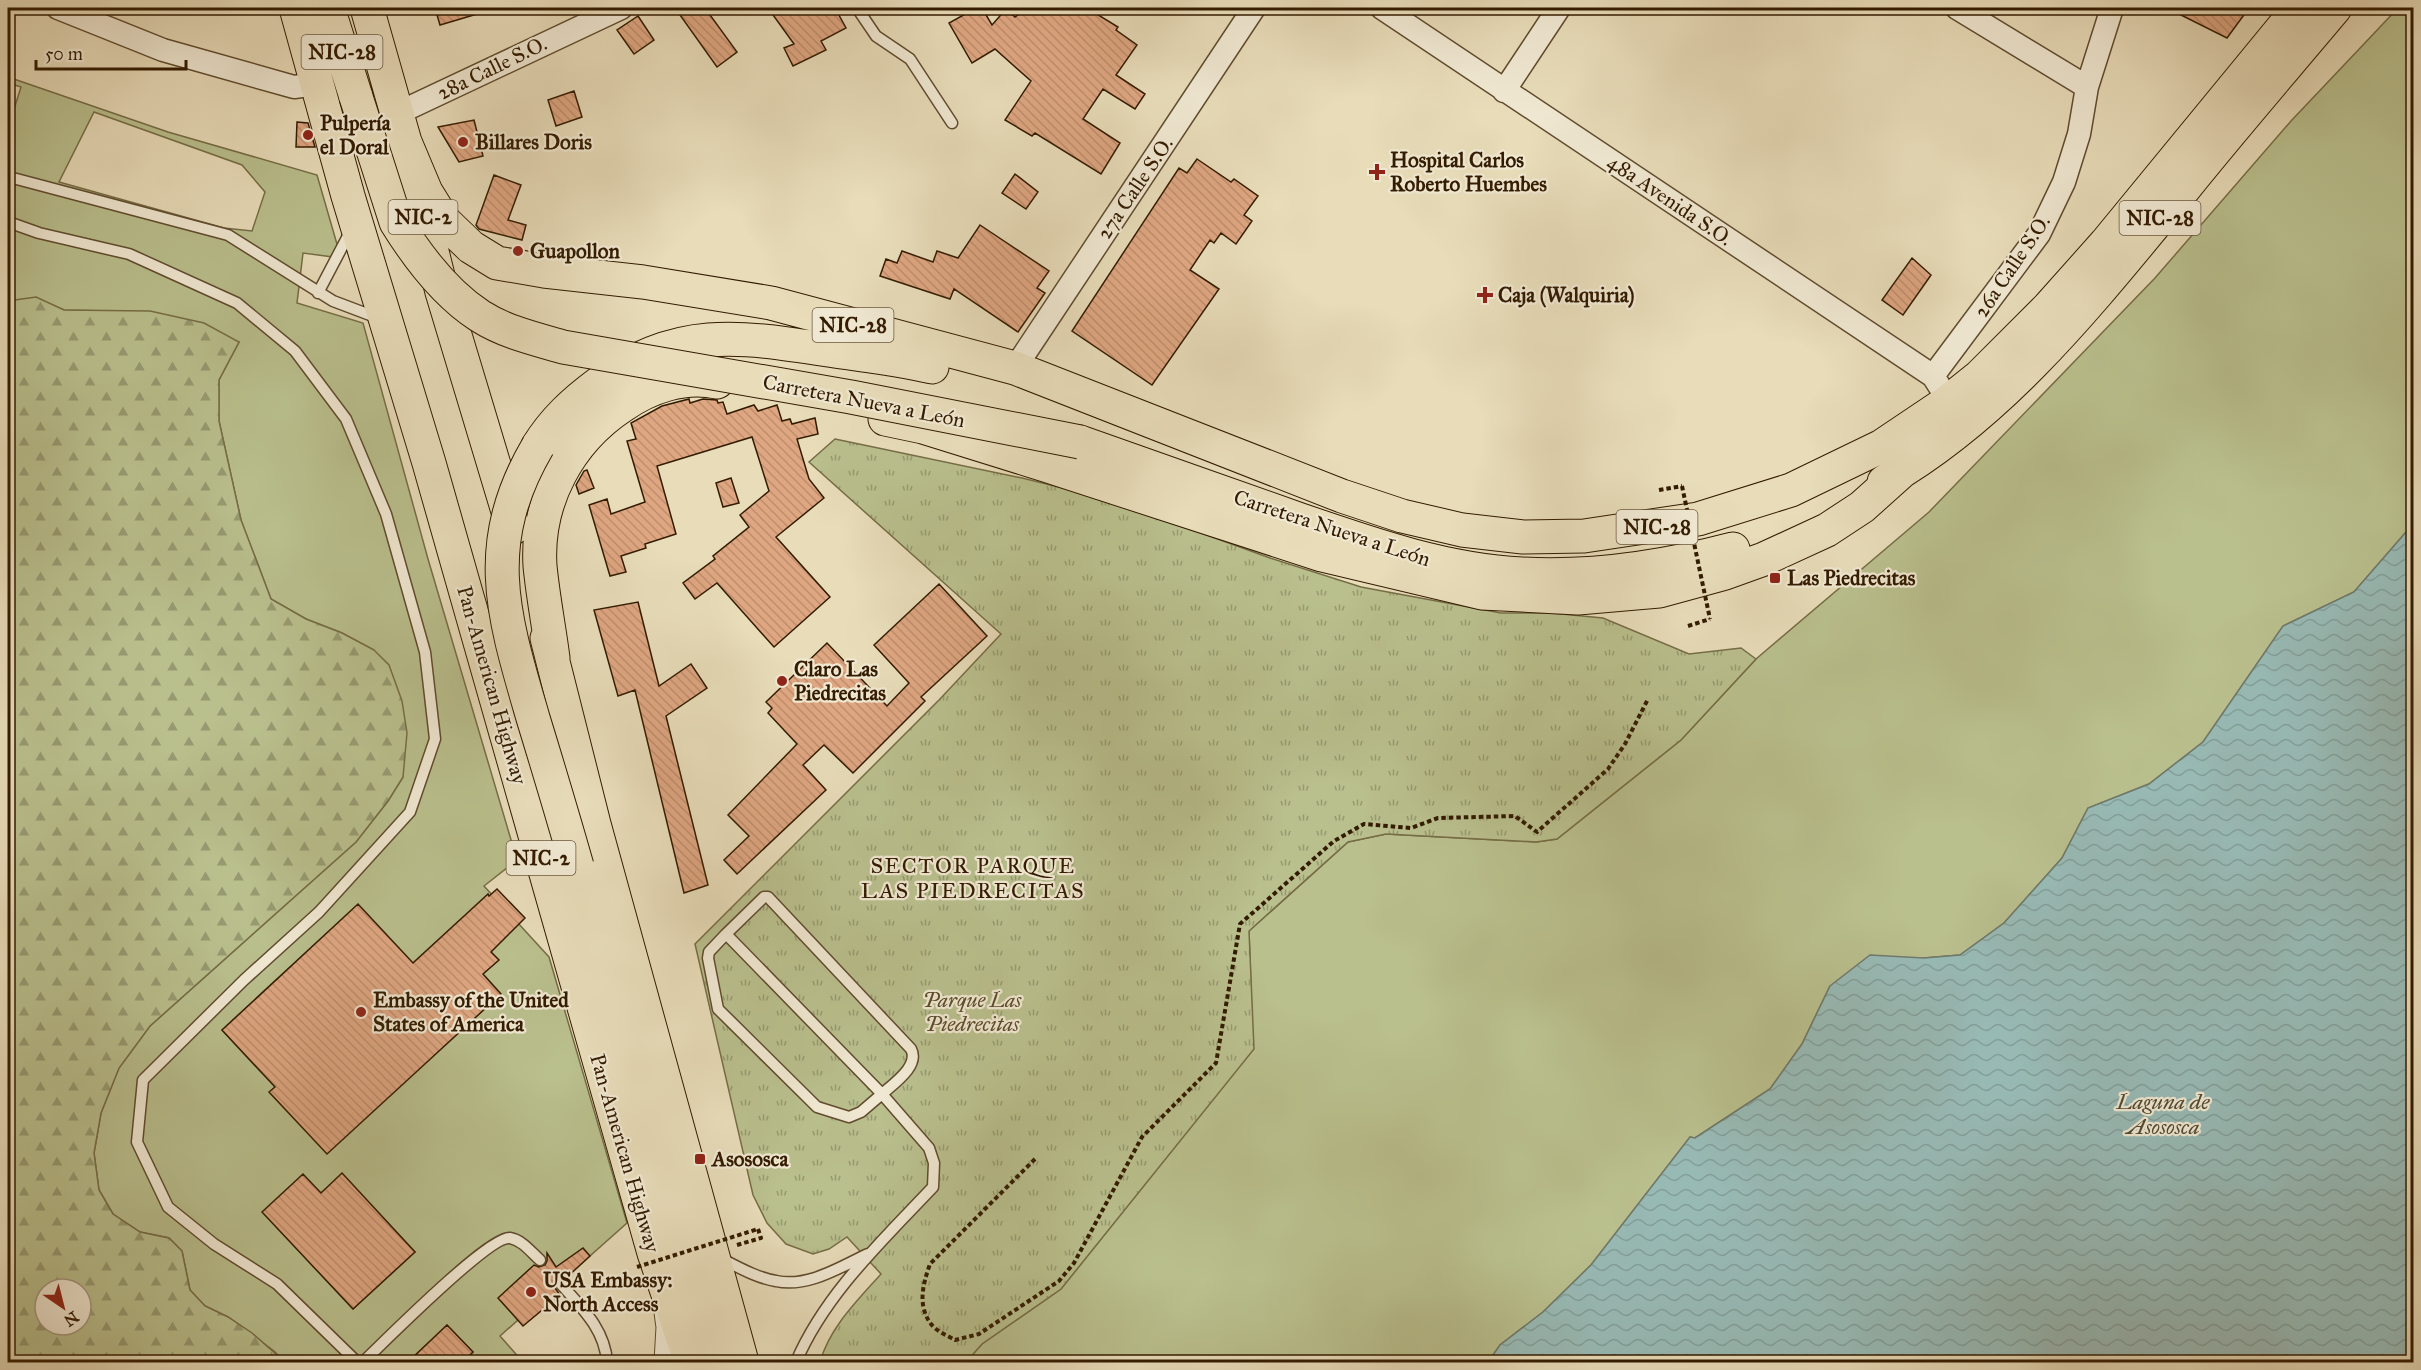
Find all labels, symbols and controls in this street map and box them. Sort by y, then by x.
street label: 28a Calle S.O. [433,30,551,106]
scale bar [36,33,186,71]
road number: NIC-28 [302,35,382,69]
text: 50 m [45,43,83,65]
place label: Pulpería el Doral [320,110,392,160]
marker: Pulpería el Doral [301,128,315,142]
place label: Billares Doris [475,129,592,155]
street label: 27a Calle S.O. [1091,132,1179,244]
marker: Billares Doris [456,135,470,149]
place label: Hospital Carlos Roberto Huembes [1390,147,1547,197]
street label: 48a Avenida S.O. [1603,149,1737,251]
marker: Hospital Carlos Roberto Huembes [1368,163,1386,181]
road number: NIC-2 [388,200,458,234]
road number: NIC-28 [2120,201,2200,235]
street label: 26a Calle S.O. [1968,210,2056,322]
place label: Guapollon [530,238,621,264]
marker: Guapollon [511,244,525,258]
place label: Caja (Walquiria) [1498,282,1635,308]
marker: Caja (Walquiria) [1476,286,1494,304]
road number: NIC-28 [812,308,894,342]
street label: Carretera Nueva a León [761,369,967,433]
street label: Carretera Nueva a León [1230,484,1434,572]
road number: NIC-28 [1616,510,1698,544]
place label: Las Piedrecitas [1787,565,1916,591]
marker: Las Piedrecitas [1768,571,1782,585]
street label: Pan-American Highway [451,583,533,788]
place label: Claro Las Piedrecitas [794,656,886,706]
marker: Claro Las Piedrecitas [775,674,789,688]
road number: NIC-2 [506,841,576,875]
district label: SECTOR PARQUE LAS PIEDRECITAS [861,852,1085,904]
place label: Embassy of the United States of America [373,987,569,1037]
park label: Parque Las Piedrecitas [923,987,1022,1037]
marker: Embassy of the United States of America [354,1005,368,1019]
street label: Pan-American Highway [584,1051,666,1256]
water label: Laguna de Asososca [2116,1088,2210,1140]
place label: Asososca [710,1146,789,1172]
marker: Asososca [693,1152,707,1166]
place label: USA Embassy: North Access [543,1267,673,1317]
north arrow [33,1277,93,1337]
marker: USA Embassy: North Access [524,1285,538,1299]
text: N [60,1307,82,1331]

